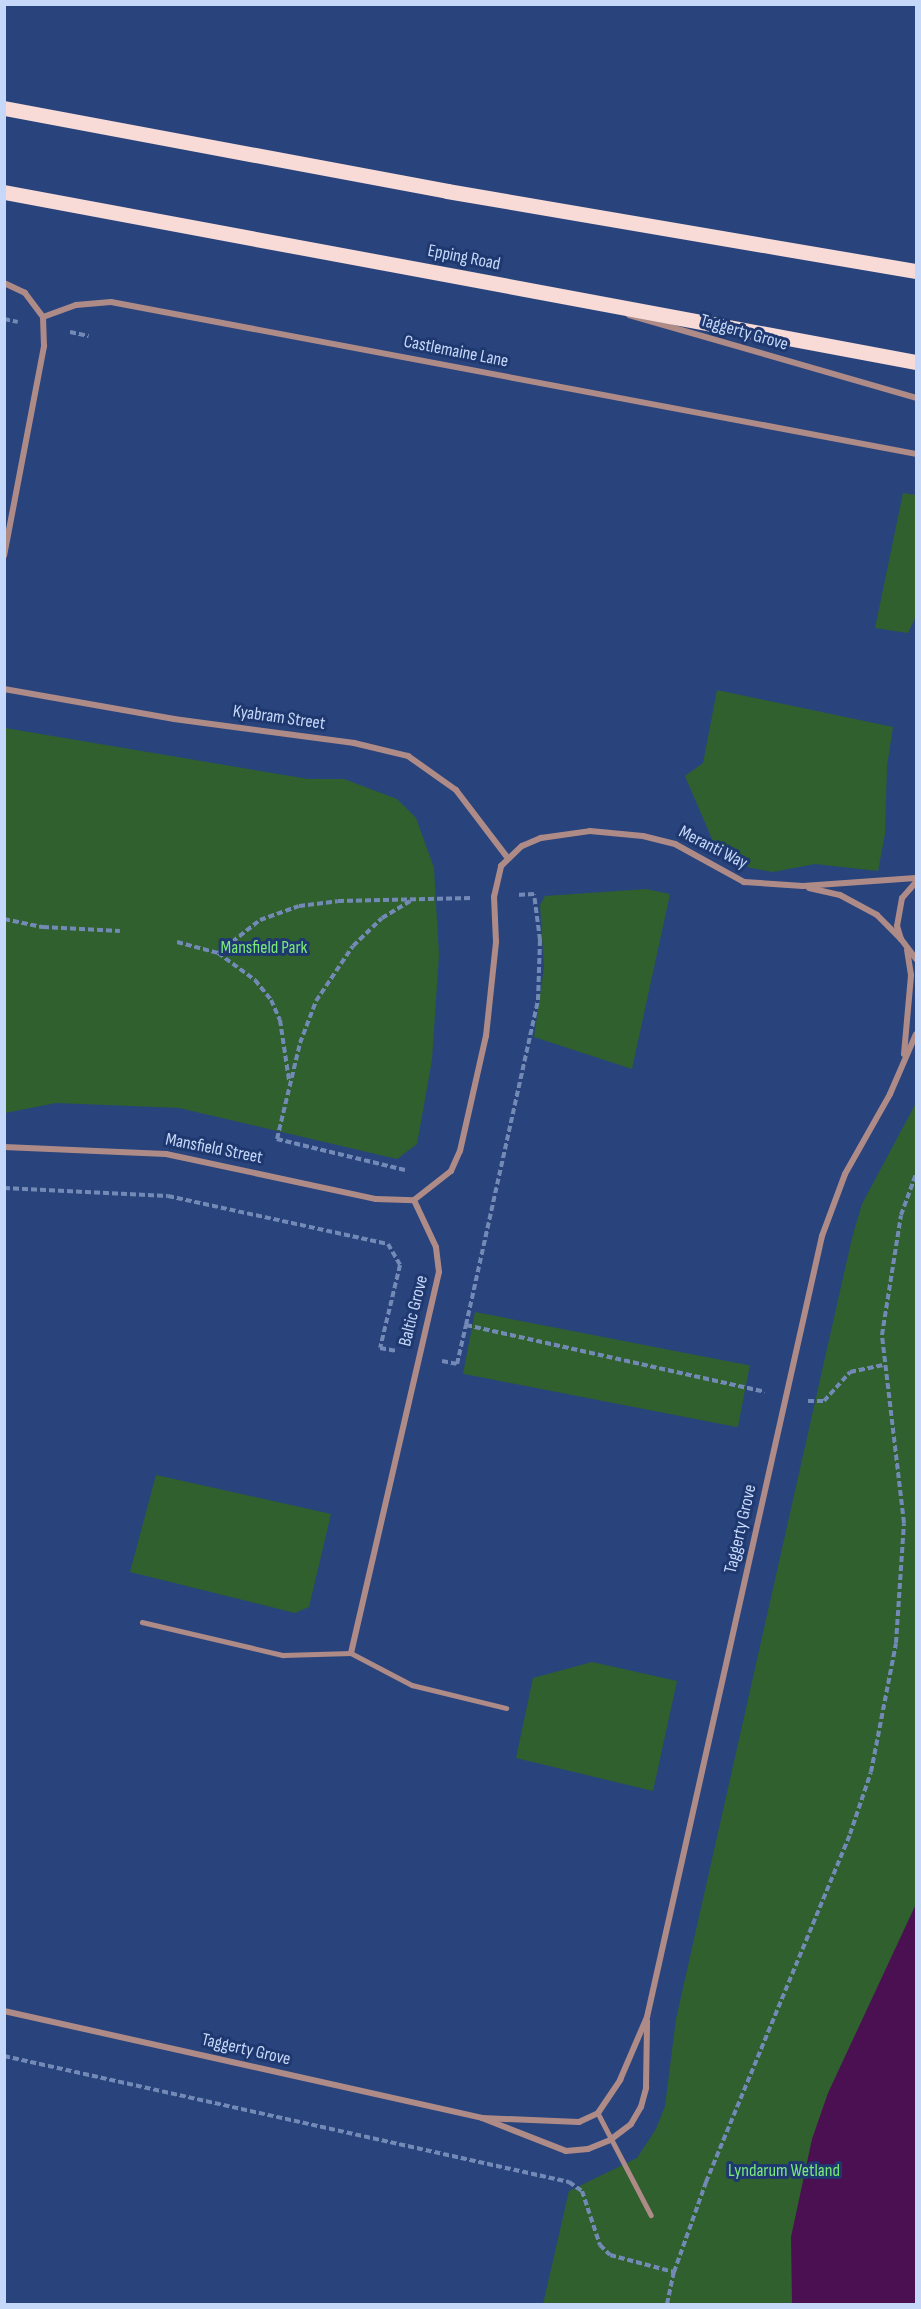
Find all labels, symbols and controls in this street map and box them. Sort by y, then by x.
street label: Epping Road [426,240,502,276]
street label: Taggerty Grove [697,310,791,356]
street label: Castlemaine Lane [402,331,510,373]
street label: Kyabram Street [231,701,327,735]
street label: Meranti Way [675,822,751,874]
park label: Mansfield Park [221,937,307,959]
street label: Mansfield Street [164,1129,264,1169]
street label: Baltic Grove [395,1273,433,1349]
street label: Taggerty Grove [720,1482,762,1576]
street label: Taggerty Grove [199,2029,293,2071]
park label: Lyndarum Wetland [728,2160,840,2182]

